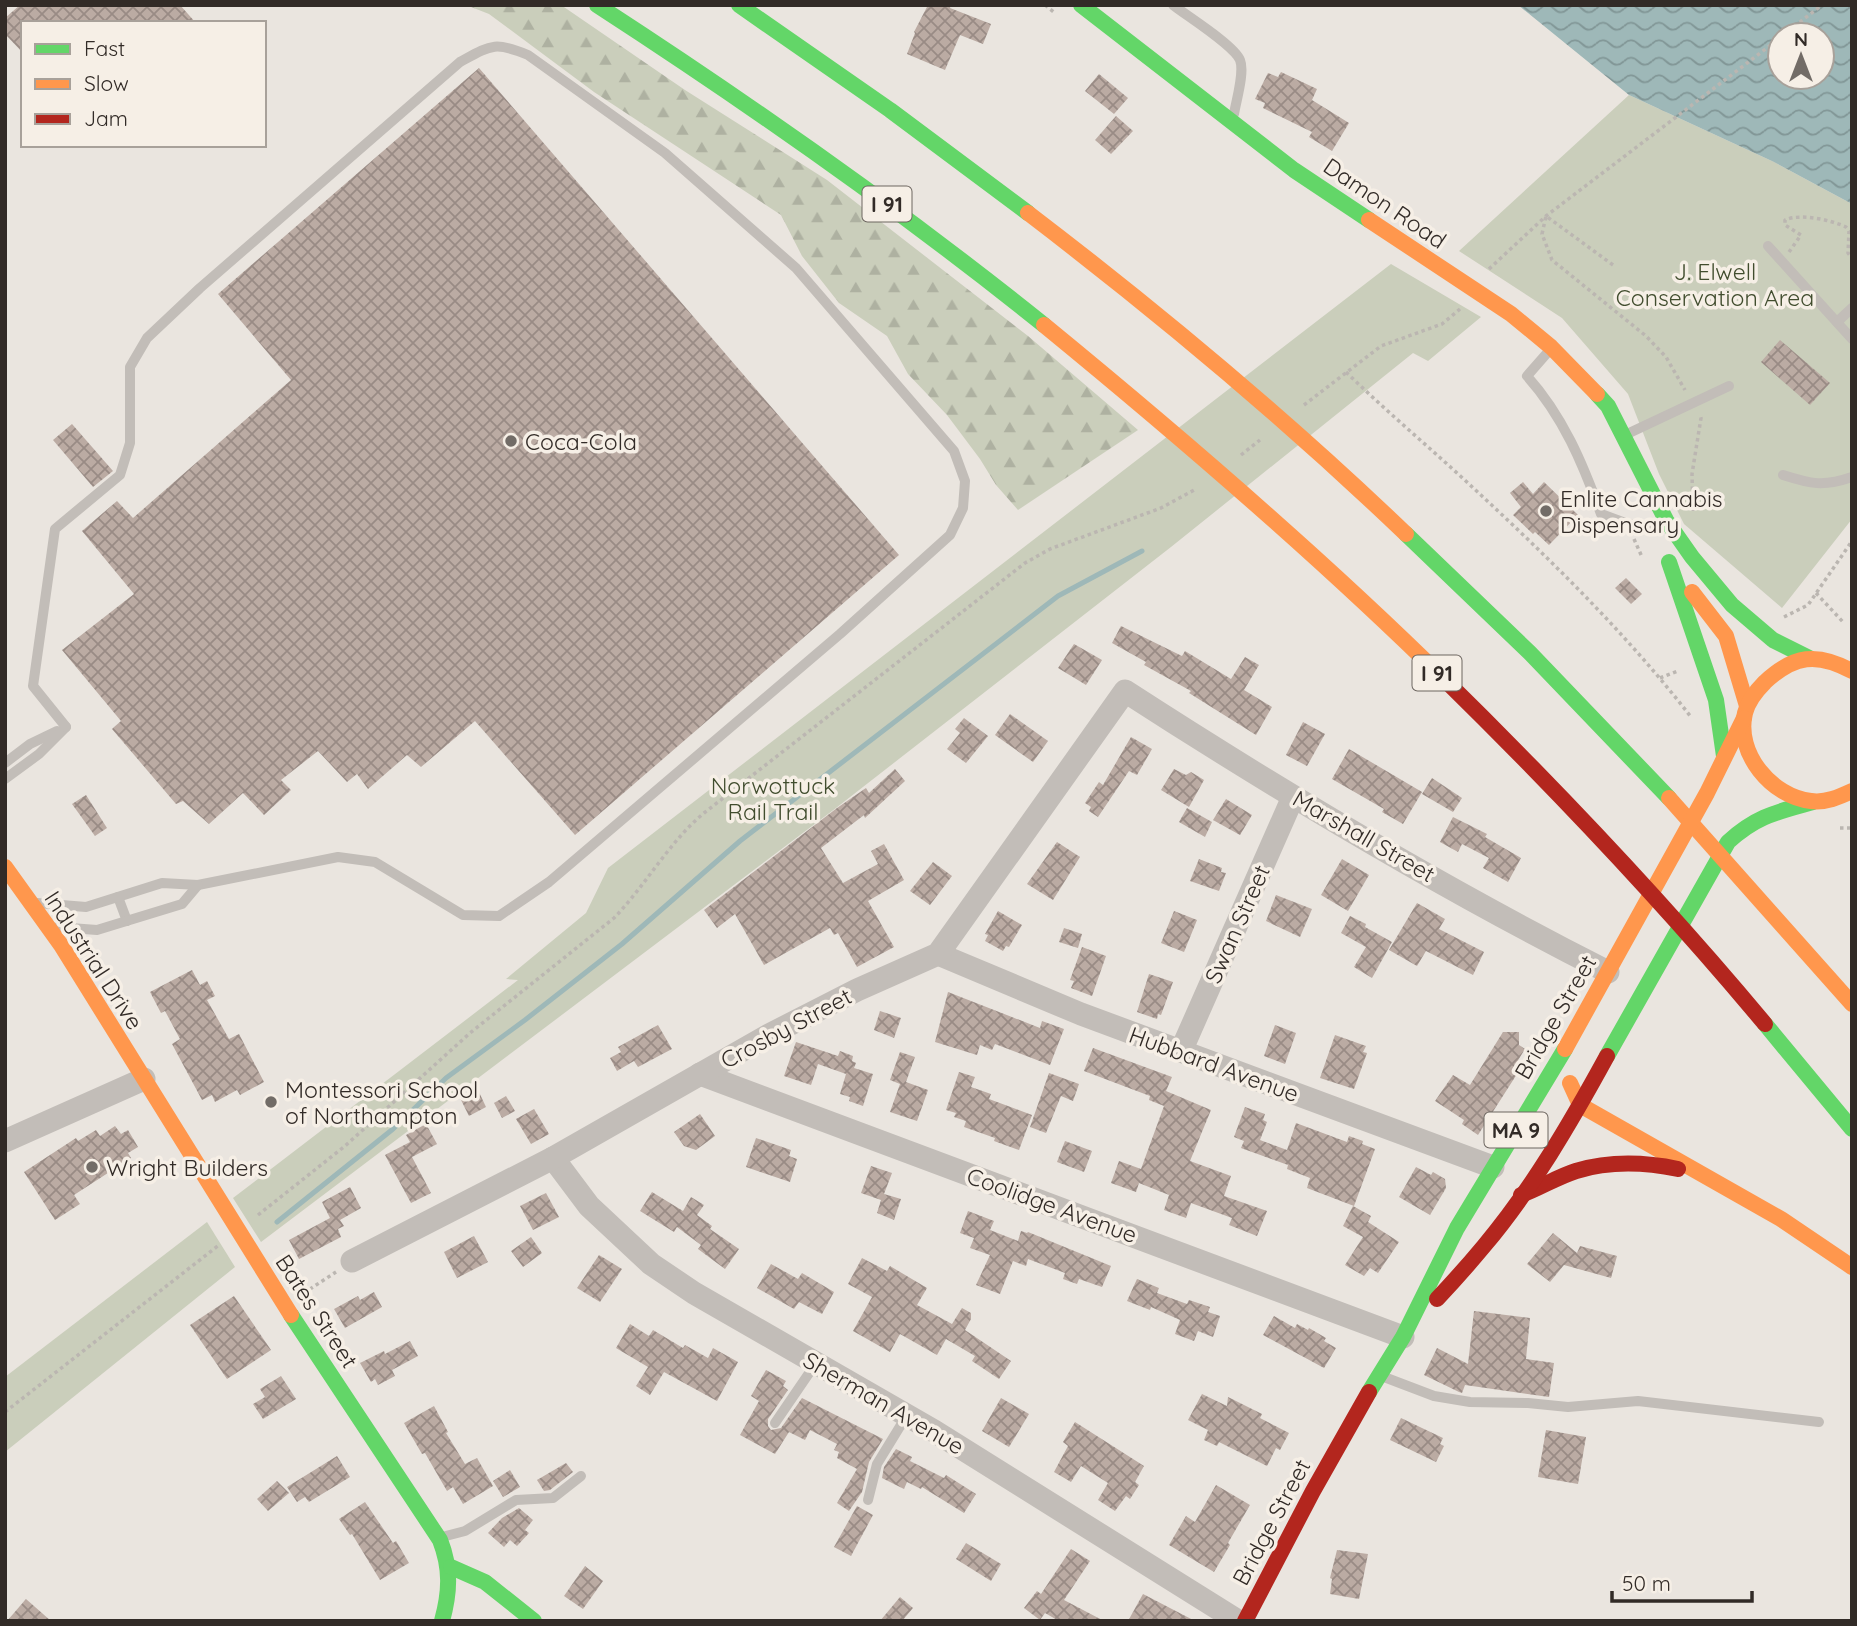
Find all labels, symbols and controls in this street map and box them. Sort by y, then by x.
legend [21,21,266,147]
north arrow [1766,21,1836,91]
text: N [1794,27,1808,51]
text: Fast [84,35,125,61]
text: Slow [84,70,129,96]
text: Jam [84,105,128,131]
street label: Damon Road [1318,151,1452,255]
road number: I 91 [862,186,912,222]
park label: J. Elwell Conservation Area [1616,257,1814,312]
place label: Coca-Cola [525,427,637,456]
marker: Coca-Cola [503,433,519,449]
place label: Enlite Cannabis Dispensary [1560,484,1723,539]
marker: Enlite Cannabis Dispensary [1538,503,1554,519]
road number: I 91 [1412,656,1462,690]
park label: Norwottuck Rail Trail [711,771,835,826]
street label: Marshall Street [1288,784,1440,888]
street label: Swan Street [1198,860,1276,988]
street label: Industrial Drive [38,885,150,1035]
street label: Bridge Street [1508,950,1602,1084]
street label: Crosby Street [716,981,857,1075]
street label: Hubbard Avenue [1125,1020,1303,1108]
place label: Montessori School of Northampton [285,1075,478,1130]
marker: Montessori School of Northampton [263,1094,279,1110]
road number: MA 9 [1484,1112,1548,1148]
place label: Wright Builders [106,1153,268,1182]
marker: Wright Builders [84,1159,100,1175]
street label: Coolidge Avenue [963,1161,1141,1249]
street label: Bates Street [270,1249,365,1373]
street label: Sherman Avenue [798,1345,970,1461]
street label: Bridge Street [1226,1454,1316,1590]
scale bar [1612,1560,1752,1604]
text: 50 m [1622,1570,1671,1596]

